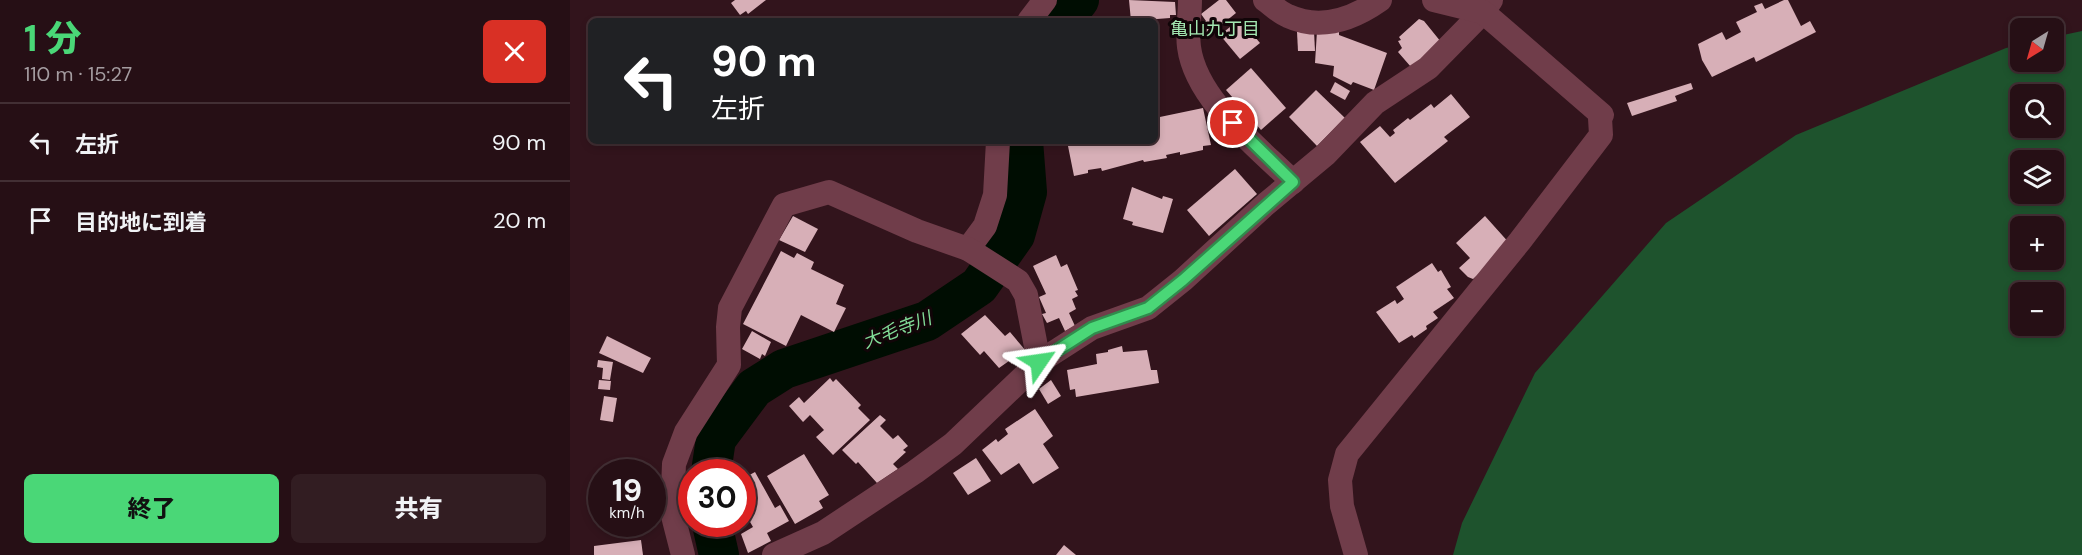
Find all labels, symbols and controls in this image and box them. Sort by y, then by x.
text: 1 分 [24,15,82,62]
district label: 亀山九丁目 [1170,17,1260,41]
north arrow [2010,18,2064,72]
map controls [2010,18,2064,336]
button: close [483,20,546,83]
text: 90 m [711,34,817,89]
icon: left [612,42,690,120]
text: 110 m · 15:27 [24,61,132,87]
button: search [2010,84,2064,138]
text: 左折 [711,91,765,126]
pin [1207,97,1258,148]
icon: arrive [1216,106,1249,139]
icon: left [24,126,57,159]
text: 90 m [492,128,546,157]
text: 左折 [75,130,119,159]
button: layers [2010,150,2064,204]
icon: arrive [24,204,57,237]
text: 20 m [493,206,546,235]
text: 目的地に到着 [75,208,207,237]
button: + [2010,216,2064,270]
button: − [2010,282,2064,336]
water label: 大毛寺川 [859,305,937,354]
position arrow [1007,330,1071,394]
speed limit sign: 30 [678,459,756,537]
text: 19 [612,471,642,510]
button: 終了 [24,474,279,543]
button: 共有 [291,474,546,543]
text: km/h [609,503,645,523]

